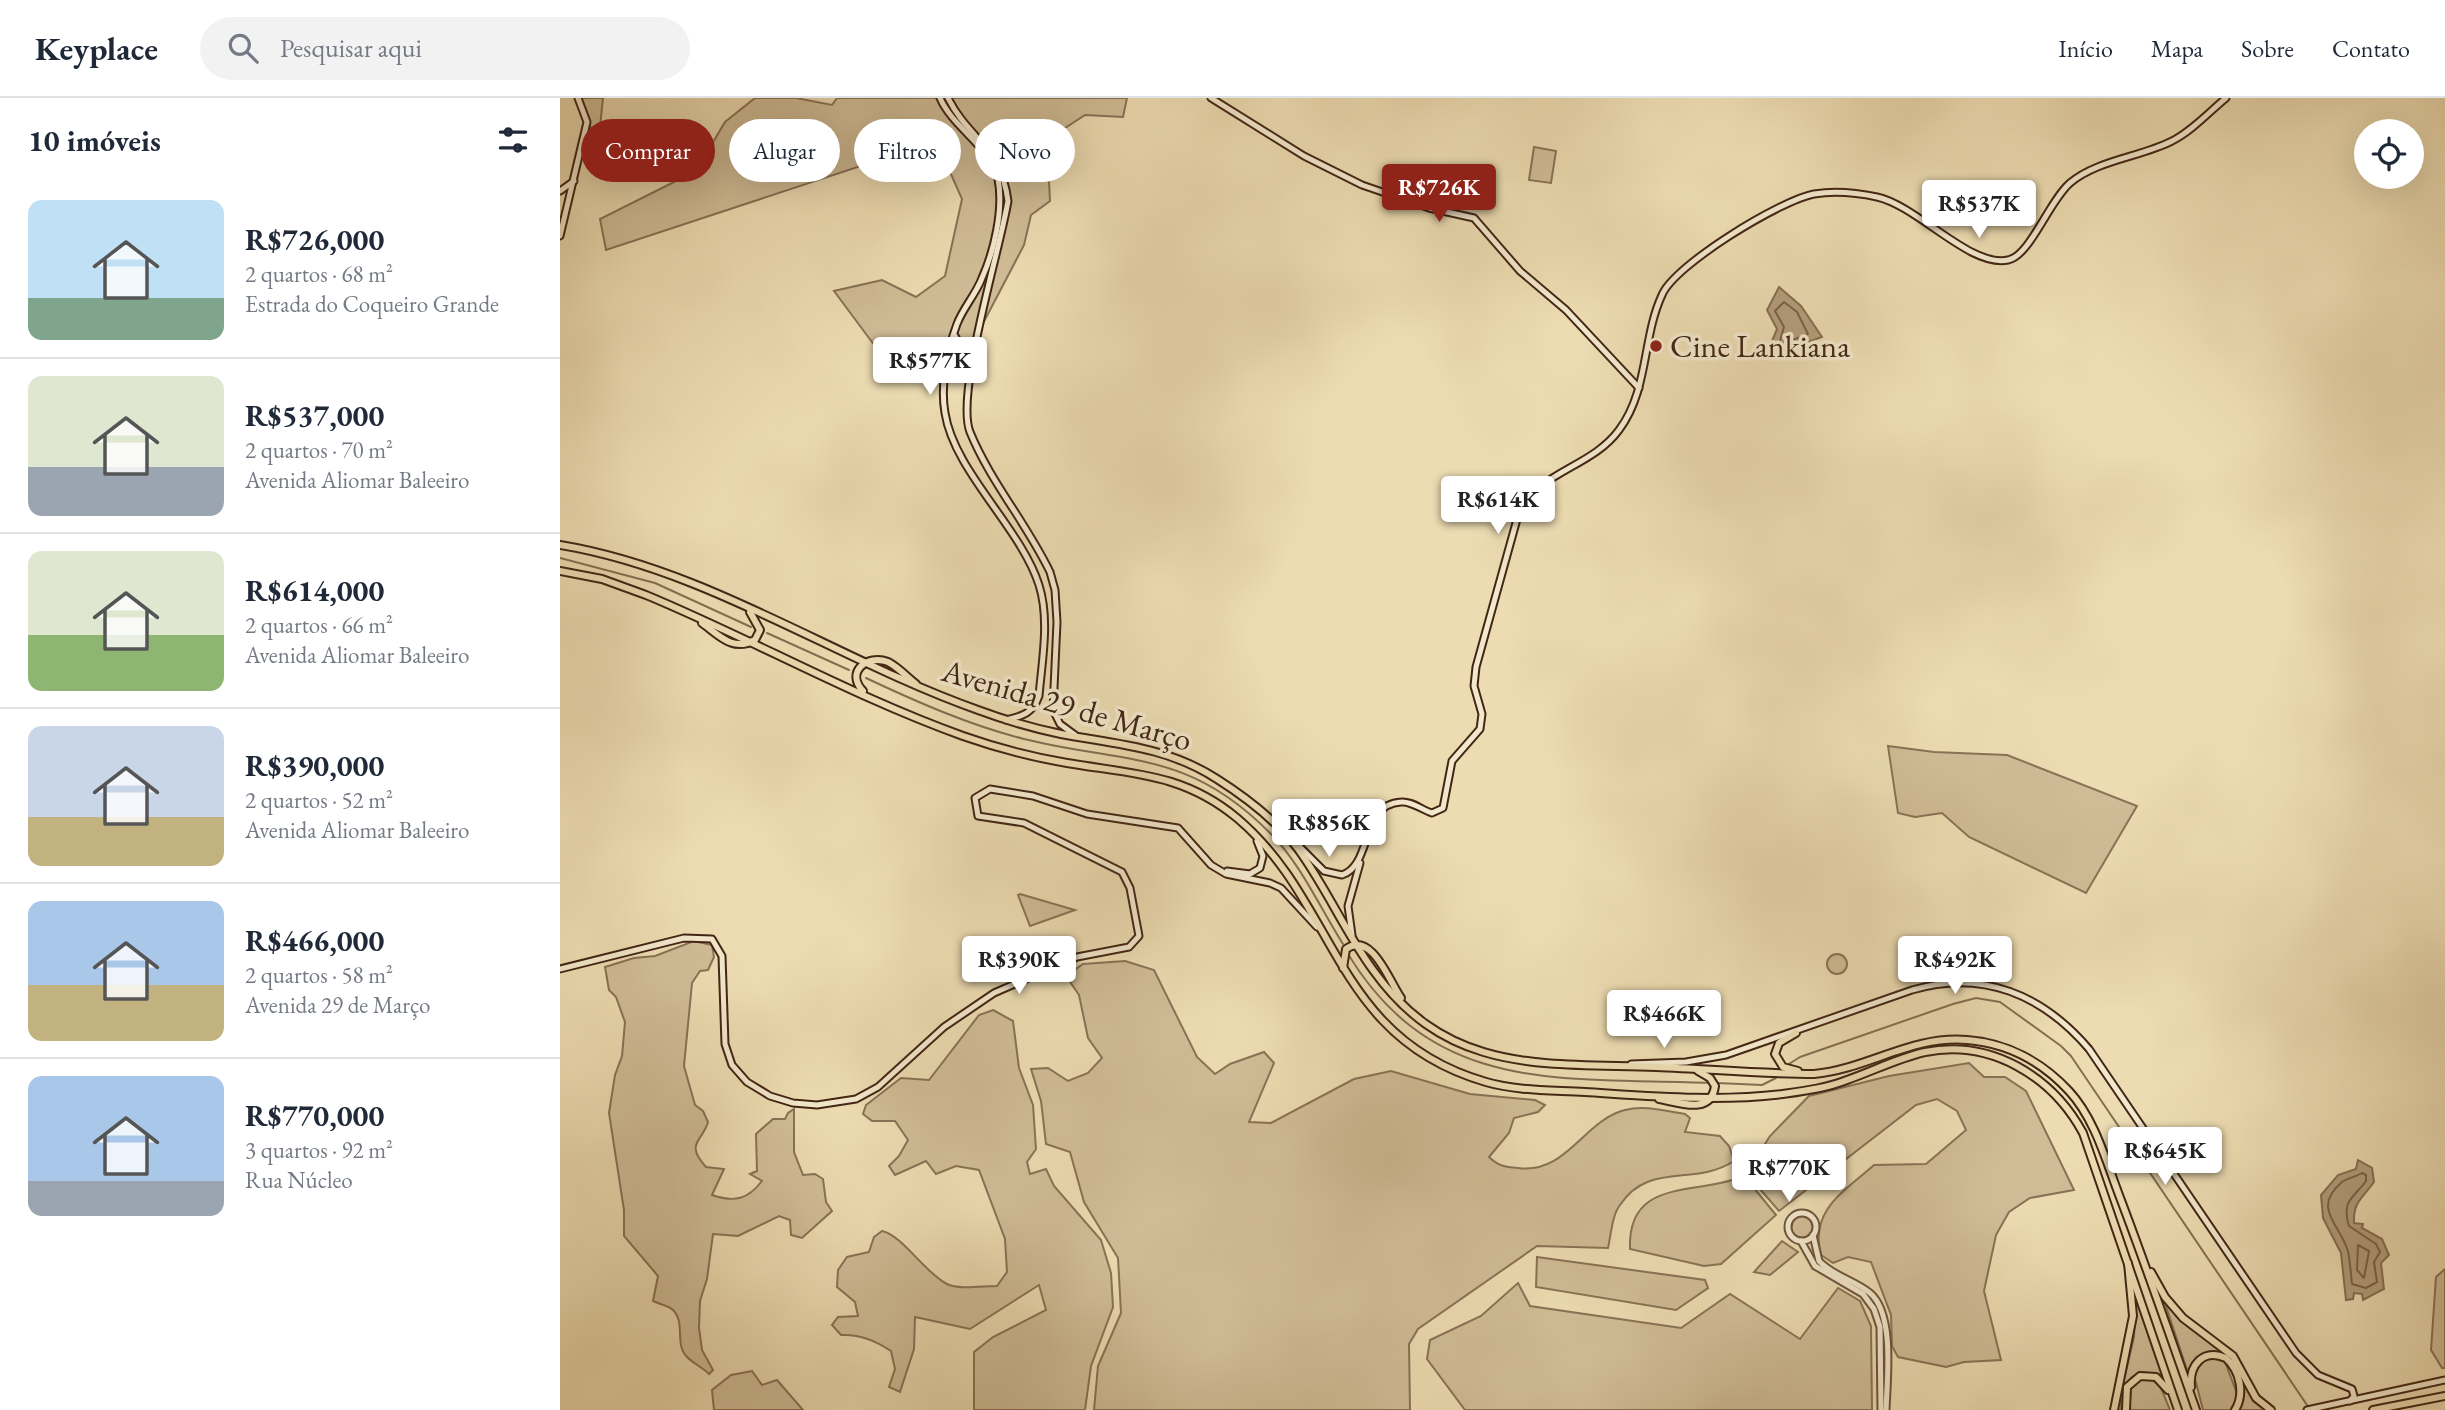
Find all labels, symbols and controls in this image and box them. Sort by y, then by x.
search box [200,17,690,80]
text: Keyplace [35,27,158,70]
icon: search [224,29,262,67]
text: Pesquisar aqui [280,31,422,65]
text: Início [2059,33,2113,64]
text: Mapa [2151,33,2203,64]
text: Sobre [2241,33,2294,64]
text: Contato [2332,33,2410,64]
chip: Comprar [581,119,715,182]
chip: Alugar [729,119,840,182]
chip: Filtros [854,119,961,182]
chip: Novo [975,119,1075,182]
map controls [2354,119,2424,189]
button: locate [2354,119,2424,189]
text: 10 imóveis [28,121,161,160]
icon: filters [494,121,532,159]
pin: R$726K [1382,164,1496,224]
text: R$726K [1398,172,1480,202]
pin: R$537K [1922,180,2036,240]
text: R$537K [1938,188,2020,218]
text: R$726,000 [245,220,384,259]
icon: home [84,228,168,312]
text: 2 quartos · 68 m² [245,259,393,289]
text: Estrada do Coqueiro Grande [245,289,499,319]
place label: Cine Lankiana [1670,325,1850,367]
pin: R$577K [873,338,987,397]
marker: Cine Lankiana [1648,338,1664,354]
text: R$577K [889,345,971,375]
text: R$537,000 [245,396,384,435]
icon: home [84,404,168,488]
text: 2 quartos · 70 m² [245,435,393,465]
text: Avenida Aliomar Baleeiro [245,465,469,495]
pin: R$614K [1441,476,1555,536]
text: R$614K [1457,484,1539,514]
text: R$614,000 [245,571,384,610]
icon: home [84,579,168,663]
text: 2 quartos · 66 m² [245,610,393,640]
text: Avenida Aliomar Baleeiro [245,640,469,670]
street label: Avenida 29 de Março [936,649,1197,761]
text: R$390,000 [245,746,384,785]
icon: home [84,754,168,838]
text: 2 quartos · 52 m² [245,785,393,815]
pin: R$856K [1272,800,1386,859]
text: R$856K [1288,807,1370,837]
text: Avenida Aliomar Baleeiro [245,815,469,845]
text: R$466,000 [245,921,384,960]
icon: home [84,929,168,1013]
pin: R$390K [962,936,1076,996]
pin: R$492K [1898,936,2012,996]
text: R$390K [978,944,1060,974]
text: R$492K [1914,944,1996,974]
text: 2 quartos · 58 m² [245,960,393,990]
text: Avenida 29 de Março [245,990,430,1020]
pin: R$466K [1607,990,1721,1050]
text: R$466K [1623,998,1705,1028]
text: R$770,000 [245,1096,384,1135]
icon: home [84,1104,168,1188]
pin: R$645K [2108,1128,2222,1187]
text: 3 quartos · 92 m² [245,1135,393,1165]
text: R$645K [2124,1135,2206,1165]
pin: R$770K [1732,1144,1846,1204]
text: R$770K [1748,1152,1830,1182]
text: Rua Núcleo [245,1165,353,1195]

